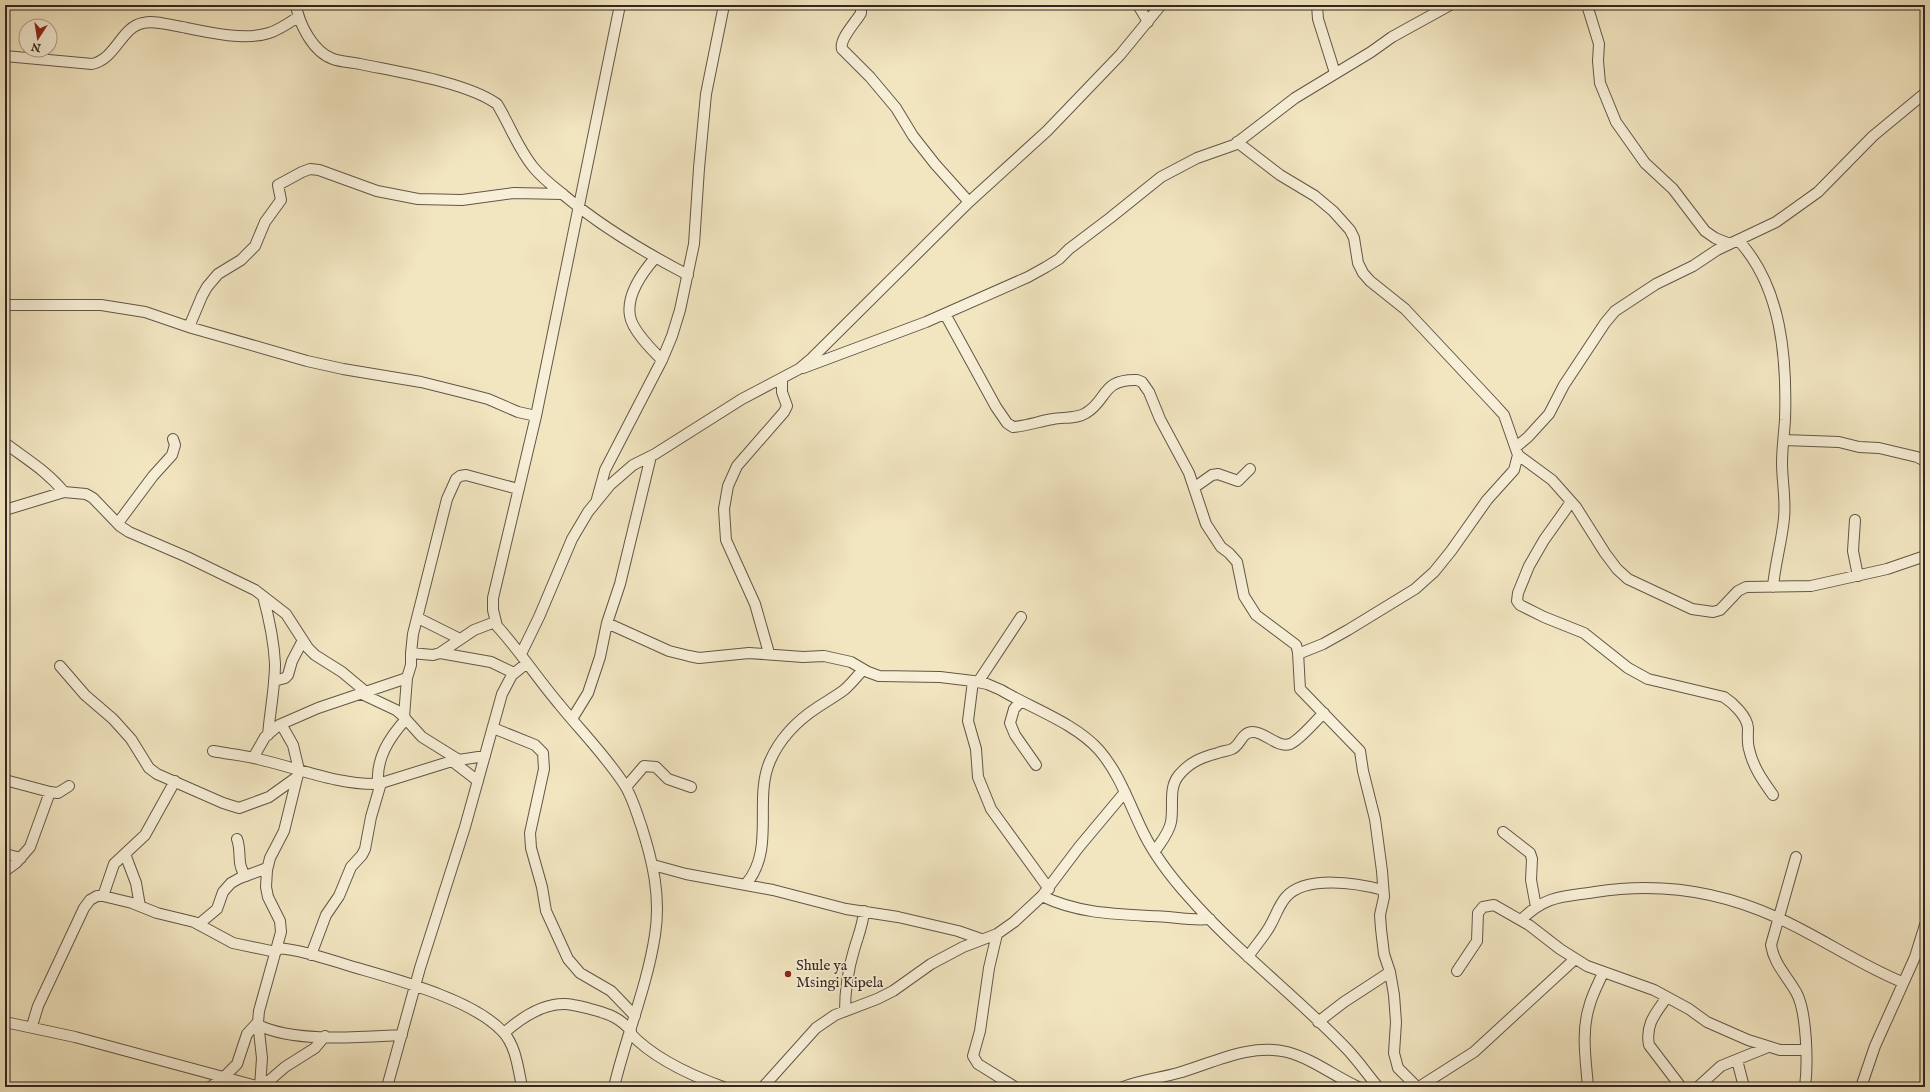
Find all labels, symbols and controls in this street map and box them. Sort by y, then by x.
north arrow [18,18,58,58]
text: N [30,39,43,55]
place label: Shule ya Msingi Kipela [796,956,884,992]
marker: Shule ya Msingi Kipela [783,969,793,979]

